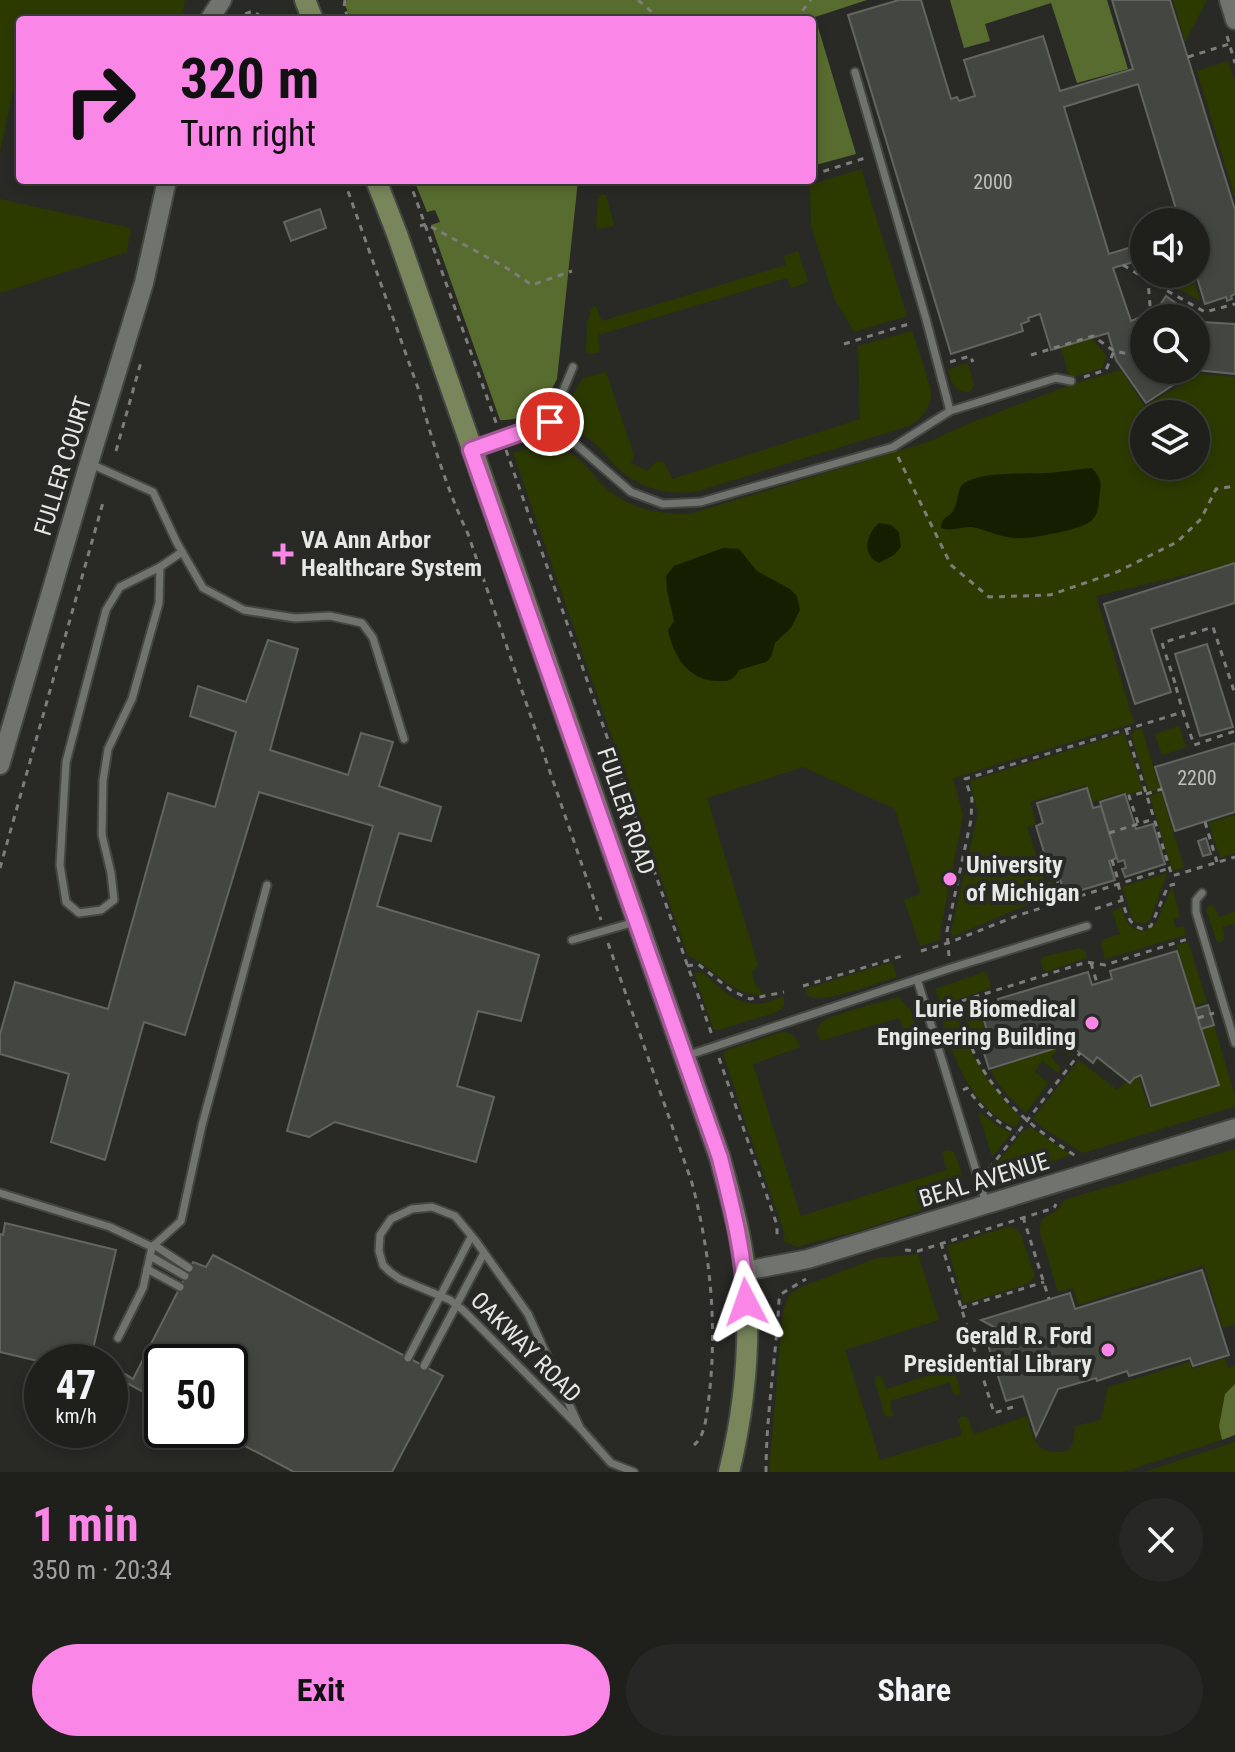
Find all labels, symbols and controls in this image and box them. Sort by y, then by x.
text: 320 m [180,46,319,112]
icon: right [48,48,152,152]
text: Turn right [180,113,316,155]
house number: 2000 [973,170,1013,194]
map controls [1130,208,1210,480]
button: sound [1130,208,1210,288]
button: search [1130,304,1210,384]
pin [516,388,584,456]
street label: FULLER COURT [29,393,97,539]
icon: arrive [528,400,572,444]
button: layers [1130,400,1210,480]
place label: VA Ann Arbor Healthcare System [301,526,482,582]
marker: VA Ann Arbor Healthcare System [272,543,294,565]
street label: FULLER ROAD [591,744,661,878]
house number: 2200 [1177,766,1217,790]
place label: University of Michigan [966,851,1080,907]
marker: University of Michigan [941,870,959,888]
place label: Lurie Biomedical Engineering Building [877,995,1076,1051]
marker: Lurie Biomedical Engineering Building [1083,1014,1101,1032]
street label: BEAL AVENUE [916,1147,1052,1213]
position arrow [704,1260,788,1344]
street label: OAKWAY ROAD [465,1286,587,1408]
place label: Gerald R. Ford Presidential Library [904,1322,1092,1378]
marker: Gerald R. Ford Presidential Library [1099,1341,1117,1359]
speed limit sign: 50 [144,1344,248,1448]
text: 47 [56,1362,96,1409]
text: km/h [55,1404,97,1428]
text: 1 min [32,1496,139,1553]
button: close [1119,1498,1203,1582]
text: 350 m · 20:34 [32,1555,172,1585]
button: Exit [32,1644,610,1736]
button: Share [626,1644,1203,1736]

